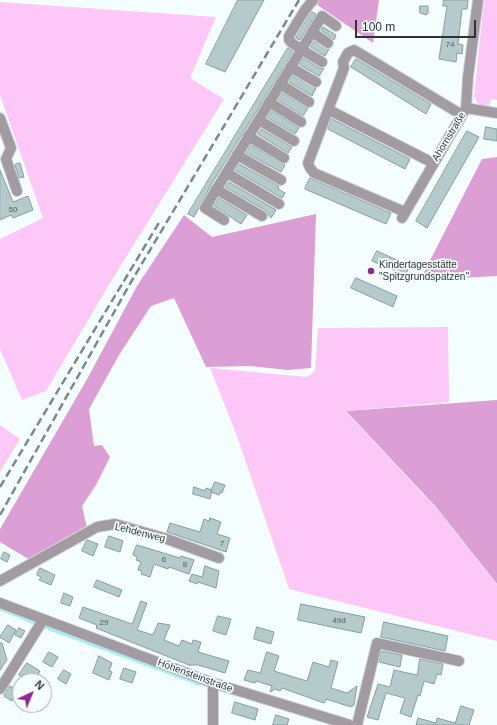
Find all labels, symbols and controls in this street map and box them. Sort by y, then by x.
scale bar [357,12,478,38]
text: 100 m [362,20,395,34]
house number: 74 [446,40,454,50]
street label: Ahornstraße [430,110,468,164]
house number: 50 [9,205,17,215]
place label: Kindertagesstätte "Spitzgrundspatzen" [379,259,469,282]
marker: Kindertagesstätte "Spitzgrundspatzen" [366,266,376,276]
street label: Lehdenweg [113,521,167,545]
house number: 7 [220,539,224,549]
house number: 6 [162,555,166,565]
house number: 8 [183,560,187,570]
house number: 49d [332,616,346,626]
house number: 29 [100,618,108,628]
street label: Hohensteinstraße [156,657,234,695]
north arrow [12,673,52,713]
text: N [33,678,47,692]

